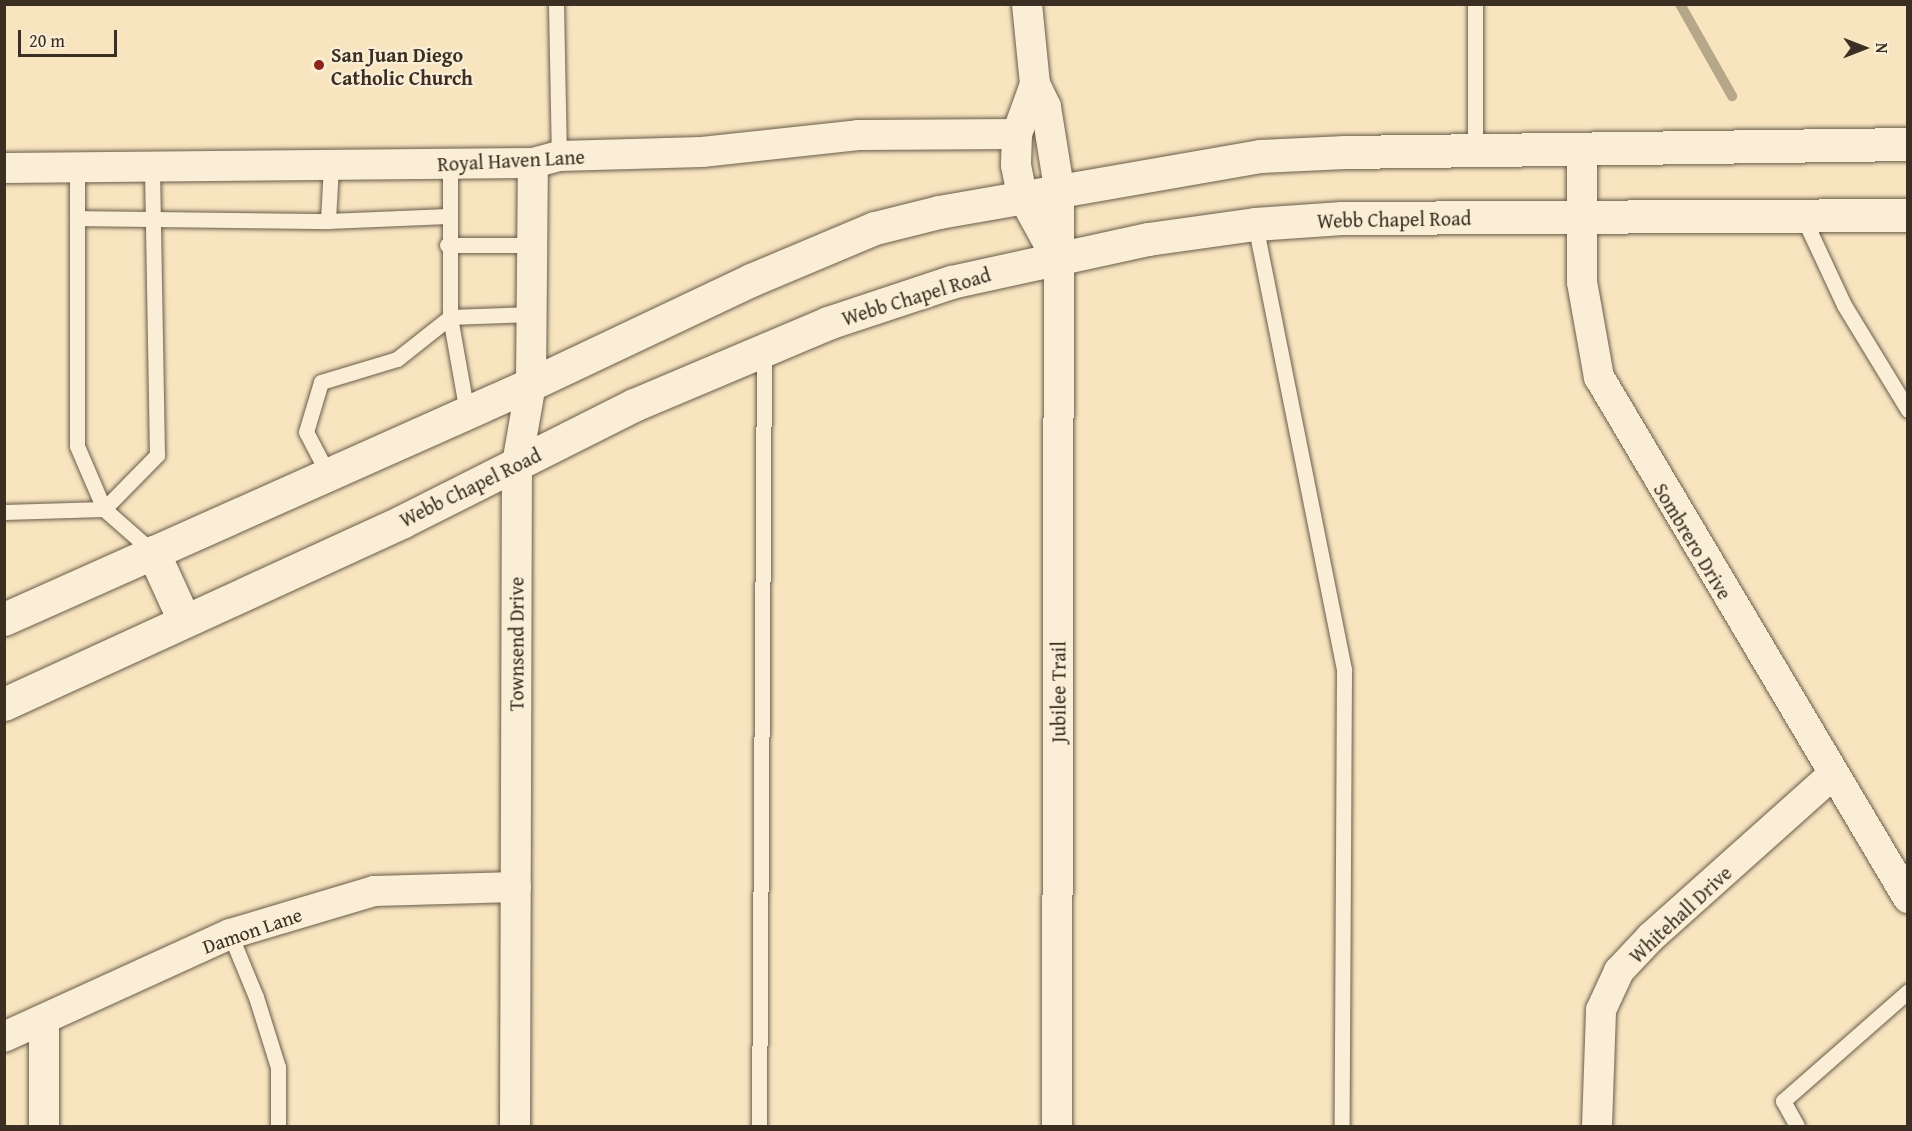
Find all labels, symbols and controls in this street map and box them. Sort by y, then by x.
scale bar [21,18,120,56]
north arrow [1834,18,1894,78]
text: 20 m [29,27,65,54]
place label: San Juan Diego Catholic Church [331,42,473,89]
text: N [1870,43,1894,53]
marker: San Juan Diego Catholic Church [312,58,326,72]
street label: Royal Haven Lane [437,144,585,176]
street label: Webb Chapel Road [1317,206,1471,232]
street label: Webb Chapel Road [839,262,993,330]
street label: Webb Chapel Road [395,442,545,532]
street label: Sombrero Drive [1649,479,1737,603]
street label: Townsend Drive [504,577,528,711]
street label: Jubilee Trail [1046,641,1070,743]
street label: Whitehall Drive [1624,860,1736,968]
street label: Damon Lane [199,902,305,958]

